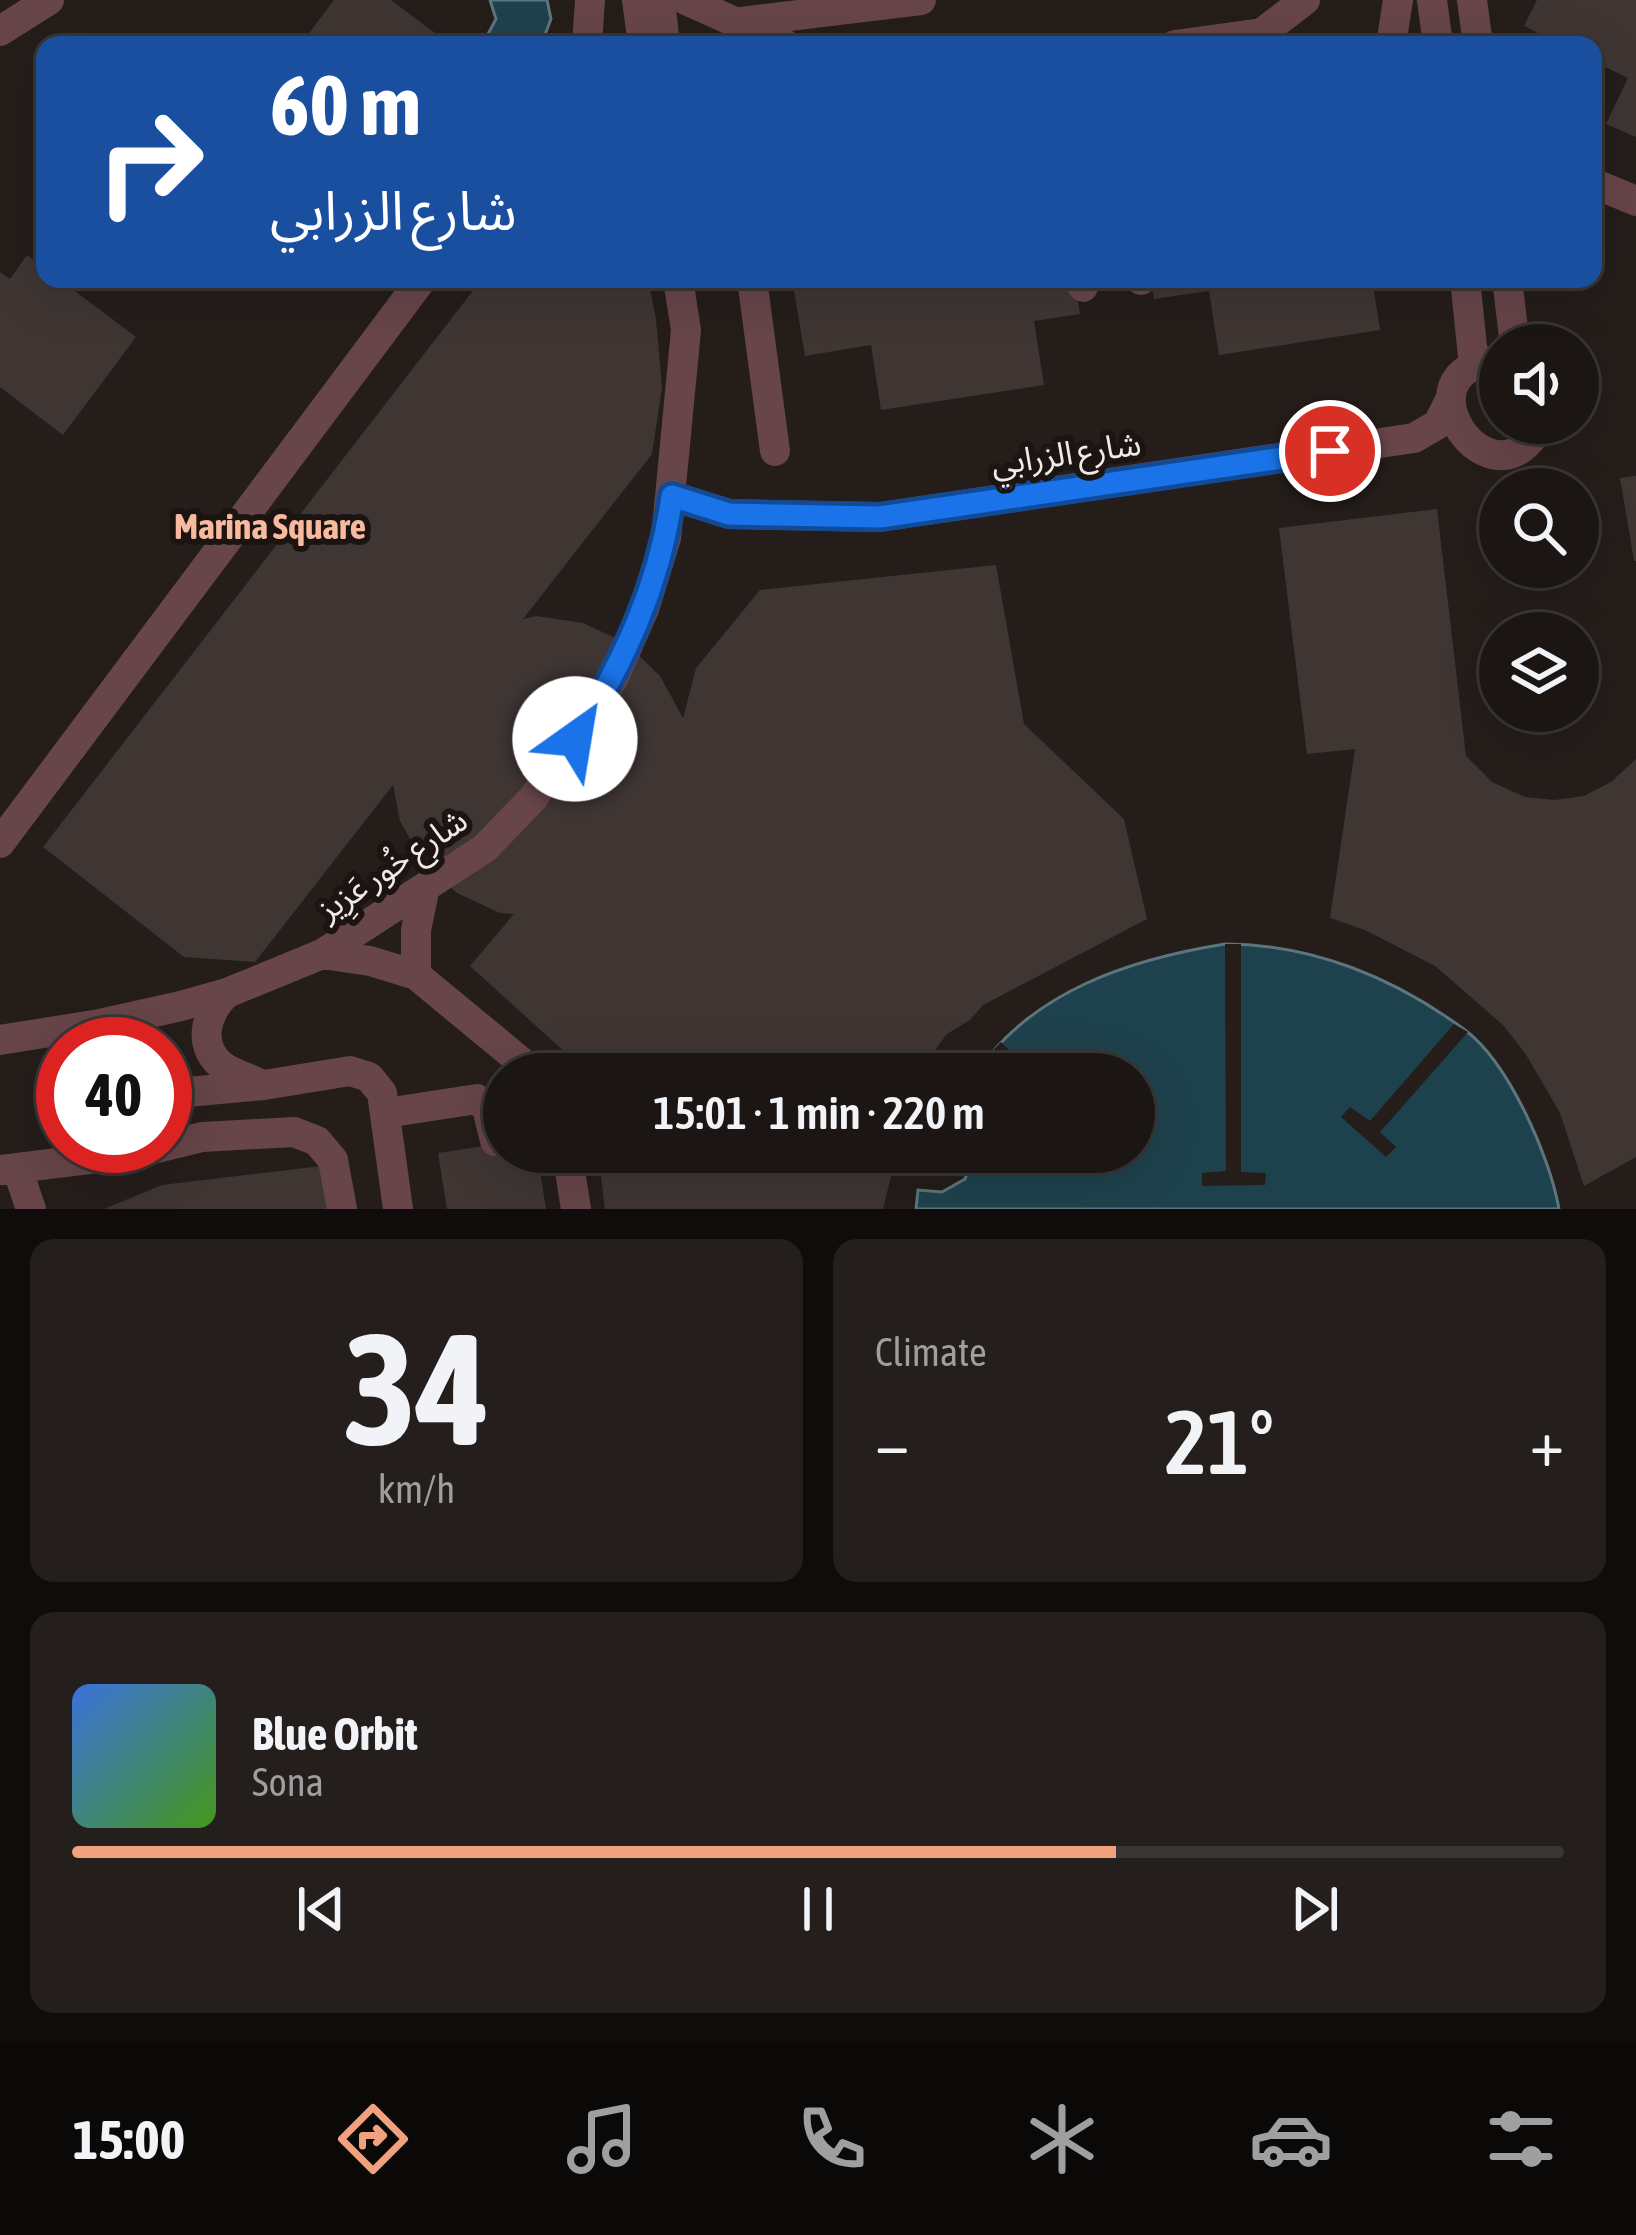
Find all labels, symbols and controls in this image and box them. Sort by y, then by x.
text: 60 m [270,57,421,153]
icon: right [72,84,228,240]
text: شارع الزرابي [270,180,517,241]
map controls [1479,324,1599,732]
button: sound [1479,324,1599,444]
pin [1279,400,1381,502]
icon: arrive [1297,418,1363,484]
street label: شارع الزرابي [989,424,1144,489]
button: search [1479,468,1599,588]
district label: Marina Square [174,505,366,547]
button: layers [1479,612,1599,732]
position arrow [512,676,638,802]
street label: شارع خُور عَزِيز [309,800,477,934]
speed limit sign: 40 [36,1017,192,1173]
text: 15:01 · 1 min · 220 m [653,1087,985,1139]
text: 34 [343,1299,490,1478]
text: Climate [875,1330,987,1374]
text: 21° [1165,1390,1274,1493]
text: − [875,1404,909,1480]
text: + [1530,1404,1564,1480]
text: km/h [378,1467,455,1511]
text: Blue Orbit [252,1708,418,1760]
text: Sona [252,1760,324,1804]
icon: previous [288,1876,354,1942]
icon: pause [785,1876,851,1942]
icon: next [1282,1876,1348,1942]
icon: directions [331,2097,415,2181]
icon: music [560,2097,644,2181]
icon: phone [790,2097,874,2181]
icon: climate [1020,2097,1104,2181]
icon: car [1249,2097,1333,2181]
icon: filters [1479,2097,1563,2181]
text: 15:00 [73,2109,185,2170]

